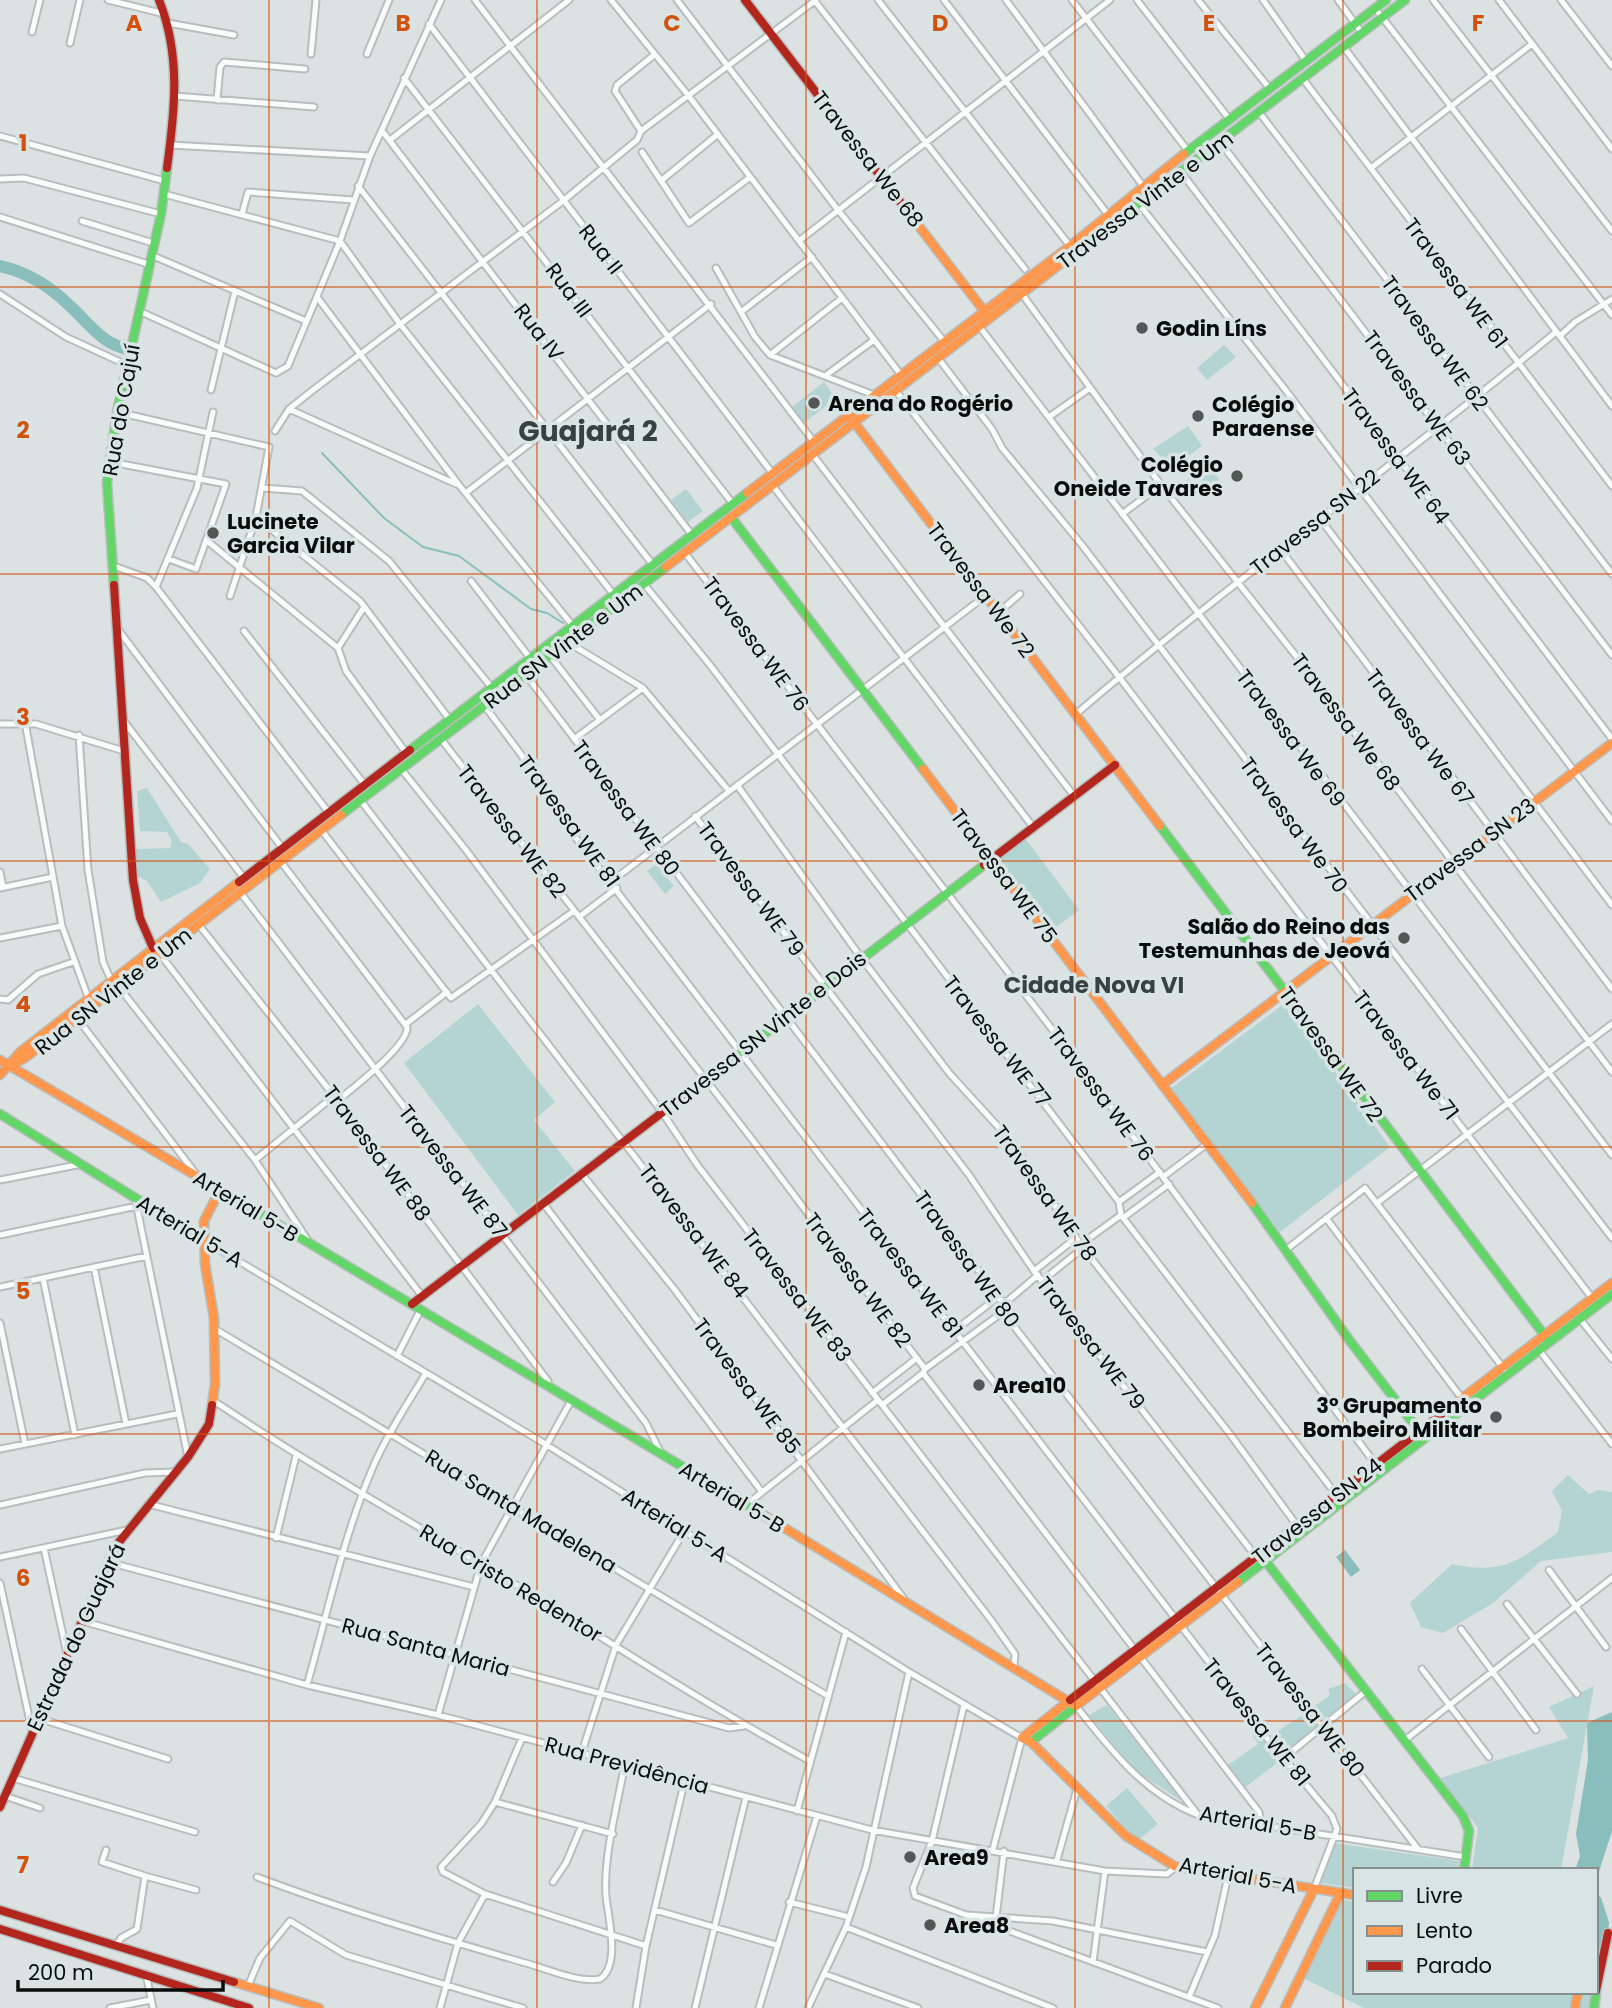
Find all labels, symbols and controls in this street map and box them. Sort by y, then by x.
text: A [126,7,143,39]
text: B [395,7,411,39]
text: C [663,7,681,39]
text: D [932,7,948,39]
text: E [1203,7,1215,39]
text: F [1472,7,1484,39]
street label: Travessa We 68 [806,85,930,233]
street label: Travessa Vinte e Um [1051,124,1239,276]
text: 1 [19,127,27,159]
street label: Travessa WE 61 [1397,212,1515,354]
street label: Rua II [572,218,630,280]
street label: Rua III [539,257,599,323]
street label: Travessa WE 62 [1375,269,1495,417]
street label: Rua IV [507,297,571,367]
place label: Godin Líns [1156,314,1267,343]
marker: Godin Líns [1134,320,1150,336]
street label: Travessa WE 63 [1357,324,1477,472]
street label: Rua do Cajuí [95,342,147,478]
street label: Travessa WE 64 [1335,382,1457,530]
place label: Arena do Rogério [828,389,1013,418]
place label: Colégio Paraense [1212,390,1314,443]
marker: Arena do Rogério [806,395,822,411]
marker: Colégio Paraense [1190,408,1206,424]
district label: Guajará 2 [518,412,658,451]
text: 2 [16,414,30,446]
place label: Colégio Oneide Tavares [1054,450,1223,503]
street label: Travessa SN 22 [1244,462,1386,582]
marker: Colégio Oneide Tavares [1229,468,1245,484]
place label: Lucinete Garcia Vilar [227,507,355,560]
street label: Travessa We 72 [920,516,1042,664]
marker: Lucinete Garcia Vilar [205,525,221,541]
street label: Travessa WE 76 [696,571,816,717]
street label: Rua SN Vinte e Um [478,577,648,715]
street label: Travessa We 68 [1285,647,1407,797]
street label: Travessa We 69 [1230,663,1352,813]
street label: Travessa We 67 [1359,663,1481,811]
text: 3 [16,701,30,733]
street label: Travessa WE 80 [565,734,687,882]
street label: Travessa WE 81 [511,749,627,893]
street label: Travessa We 70 [1233,751,1355,899]
street label: Travessa WE 82 [451,758,573,904]
street label: Travessa SN 23 [1399,791,1541,909]
street label: Travessa WE 75 [944,803,1064,949]
street label: Travessa WE 79 [691,816,811,962]
place label: Salão do Reino das Testemunhas de Jeová [1139,912,1390,965]
street label: Rua SN Vinte e Um [28,920,198,1062]
marker: Salão do Reino das Testemunhas de Jeová [1396,930,1412,946]
street label: Travessa SN Vinte e Dois [654,944,872,1124]
street label: Travessa WE 77 [936,969,1058,1113]
district label: Cidade Nova VI [1004,969,1184,1001]
street label: Travessa WE 72 [1272,981,1390,1127]
street label: Travessa We 71 [1346,984,1466,1126]
text: 4 [15,988,31,1020]
street label: Travessa WE 76 [1041,1021,1161,1167]
street label: Travessa WE 88 [316,1079,438,1227]
street label: Travessa WE 87 [392,1098,514,1244]
street label: Travessa WE 78 [986,1119,1104,1267]
street label: Travessa WE 84 [632,1158,756,1304]
street label: Arterial 5-B [188,1163,304,1249]
street label: Travessa WE 80 [907,1184,1027,1334]
street label: Arterial 5-A [131,1188,249,1274]
street label: Travessa WE 81 [850,1202,970,1344]
street label: Travessa WE 82 [798,1207,918,1353]
street label: Travessa WE 83 [736,1222,858,1368]
street label: Travessa WE 79 [1030,1270,1152,1416]
text: 5 [16,1275,30,1307]
street label: Travessa WE 85 [686,1312,808,1460]
place label: Area10 [993,1371,1066,1400]
marker: Area10 [971,1377,987,1393]
place label: 3º Grupamento Bombeiro Militar [1303,1391,1482,1444]
marker: 3º Grupamento Bombeiro Militar [1488,1409,1504,1425]
street label: Rua Santa Madelena [420,1442,622,1580]
street label: Travessa SN 24 [1246,1451,1388,1571]
street label: Arterial 5-B [674,1454,790,1540]
street label: Arterial 5-A [617,1481,733,1569]
street label: Rua Cristo Redentor [414,1517,608,1649]
street label: Estrada do Guajará [20,1538,132,1736]
text: 6 [16,1562,30,1594]
street label: Rua Santa Maria [339,1611,513,1683]
street label: Travessa WE 80 [1248,1637,1372,1783]
street label: Travessa WE 81 [1196,1652,1318,1792]
street label: Rua Previdência [542,1729,712,1801]
street label: Arterial 5-B [1197,1798,1319,1848]
place label: Area9 [924,1843,989,1872]
text: 7 [17,1849,29,1881]
marker: Area9 [902,1849,918,1865]
street label: Arterial 5-A [1177,1849,1299,1901]
legend [1353,1868,1598,1994]
text: Livre [1416,1881,1463,1910]
place label: Area8 [944,1911,1009,1940]
text: Lento [1416,1916,1473,1945]
marker: Area8 [922,1917,938,1933]
scale bar [18,1948,222,1992]
text: Parado [1416,1951,1492,1980]
text: 200 m [28,1958,94,1987]

